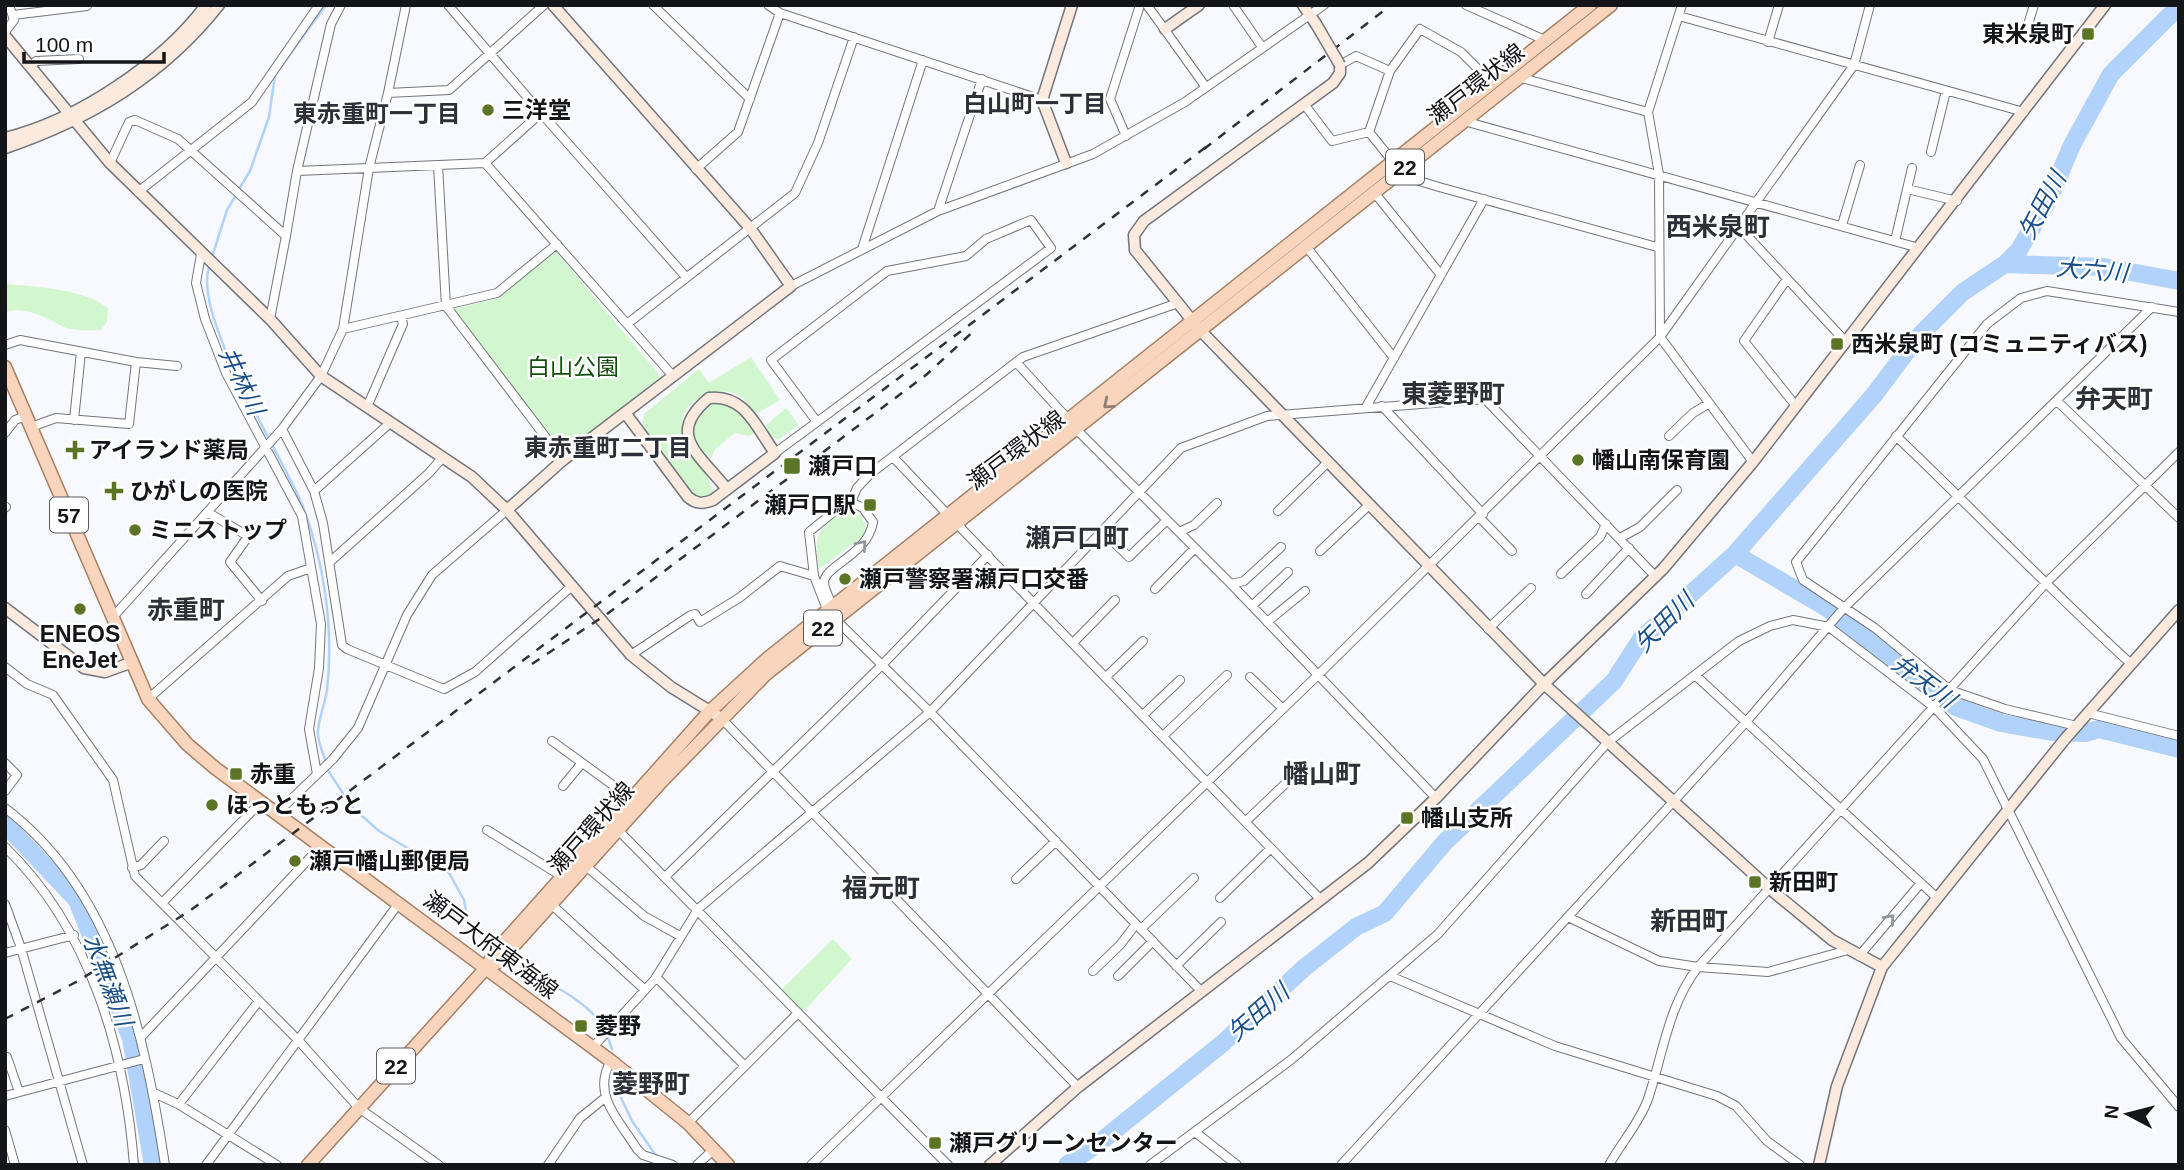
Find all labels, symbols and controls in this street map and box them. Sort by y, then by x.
scale bar [24,21,164,65]
place label: 東米泉町 [1982,21,2074,47]
marker: 東米泉町 [2080,26,2096,42]
text: 100 m [35,33,93,56]
street label: 瀬戸環状線 [1423,38,1529,130]
district label: 白山町一丁目 [963,90,1107,117]
place label: 三洋堂 [502,97,571,123]
district label: 東赤重町一丁目 [293,100,461,127]
marker: 三洋堂 [480,102,496,118]
road number: 22 [1386,150,1424,184]
water label: 矢田川 [2013,164,2072,243]
district label: 西米泉町 [1666,212,1770,242]
water label: 大六川 [2055,253,2132,287]
place label: 西米泉町 (コミュニティバス) [1851,331,2147,357]
marker: 西米泉町 (コミュニティバス) [1829,336,1845,352]
water label: 井林川 [214,343,271,422]
park label: 白山公園 [527,354,619,380]
district label: 東菱野町 [1401,379,1505,409]
district label: 弁天町 [2075,384,2153,414]
one-way arrow [1104,396,1117,408]
street label: 瀬戸環状線 [962,405,1070,495]
district label: 東赤重町二丁目 [524,434,692,461]
place label: アイランド薬局 [89,437,249,463]
marker: アイランド薬局 [67,442,83,458]
place label: 幡山南保育園 [1592,447,1730,473]
marker: 幡山南保育園 [1570,452,1586,468]
place label: 瀬戸口 [808,453,877,479]
marker: 瀬戸口 [782,456,802,476]
place label: ひがしの医院 [130,478,268,504]
marker: ひがしの医院 [104,481,124,501]
place label: 瀬戸口駅 [764,492,856,518]
marker: 瀬戸口駅 [862,497,878,513]
road number: 57 [50,498,88,532]
place label: ミニストップ [149,517,287,543]
marker: ミニストップ [127,522,143,538]
district label: 瀬戸口町 [1025,523,1129,553]
one-way arrow [854,540,866,553]
place label: 瀬戸警察署瀬戸口交番 [859,566,1089,592]
marker: 瀬戸警察署瀬戸口交番 [837,571,853,587]
water label: 矢田川 [1629,585,1701,657]
district label: 赤重町 [147,595,225,625]
marker: ENEOS EneJet [72,601,88,617]
road number: 22 [804,610,842,646]
place label: ENEOS EneJet [40,621,120,673]
water label: 弁天川 [1887,649,1963,715]
district label: 幡山町 [1283,759,1361,789]
place label: 赤重 [250,761,296,787]
marker: 赤重 [228,766,244,782]
street label: 瀬戸環状線 [543,777,639,879]
place label: ほっともっと [226,792,364,818]
marker: ほっともっと [204,797,220,813]
place label: 幡山支所 [1421,805,1513,831]
marker: 幡山支所 [1399,810,1415,826]
place label: 瀬戸幡山郵便局 [309,848,470,874]
marker: 瀬戸幡山郵便局 [287,853,303,869]
place label: 新田町 [1769,869,1838,895]
district label: 福元町 [842,873,920,903]
marker: 新田町 [1747,874,1763,890]
street label: 瀬戸大府東海線 [419,886,563,1004]
district label: 新田町 [1650,906,1728,936]
one-way arrow [1882,915,1894,928]
water label: 水無瀬川 [78,930,139,1032]
water label: 矢田川 [1222,976,1296,1046]
place label: 菱野 [595,1013,641,1039]
marker: 菱野 [573,1018,589,1034]
road number: 22 [377,1048,415,1084]
district label: 菱野町 [612,1069,690,1099]
north arrow [2093,1079,2163,1149]
text: N [2100,1104,2123,1120]
place label: 瀬戸グリーンセンター [949,1130,1178,1156]
marker: 瀬戸グリーンセンター [927,1135,943,1151]

